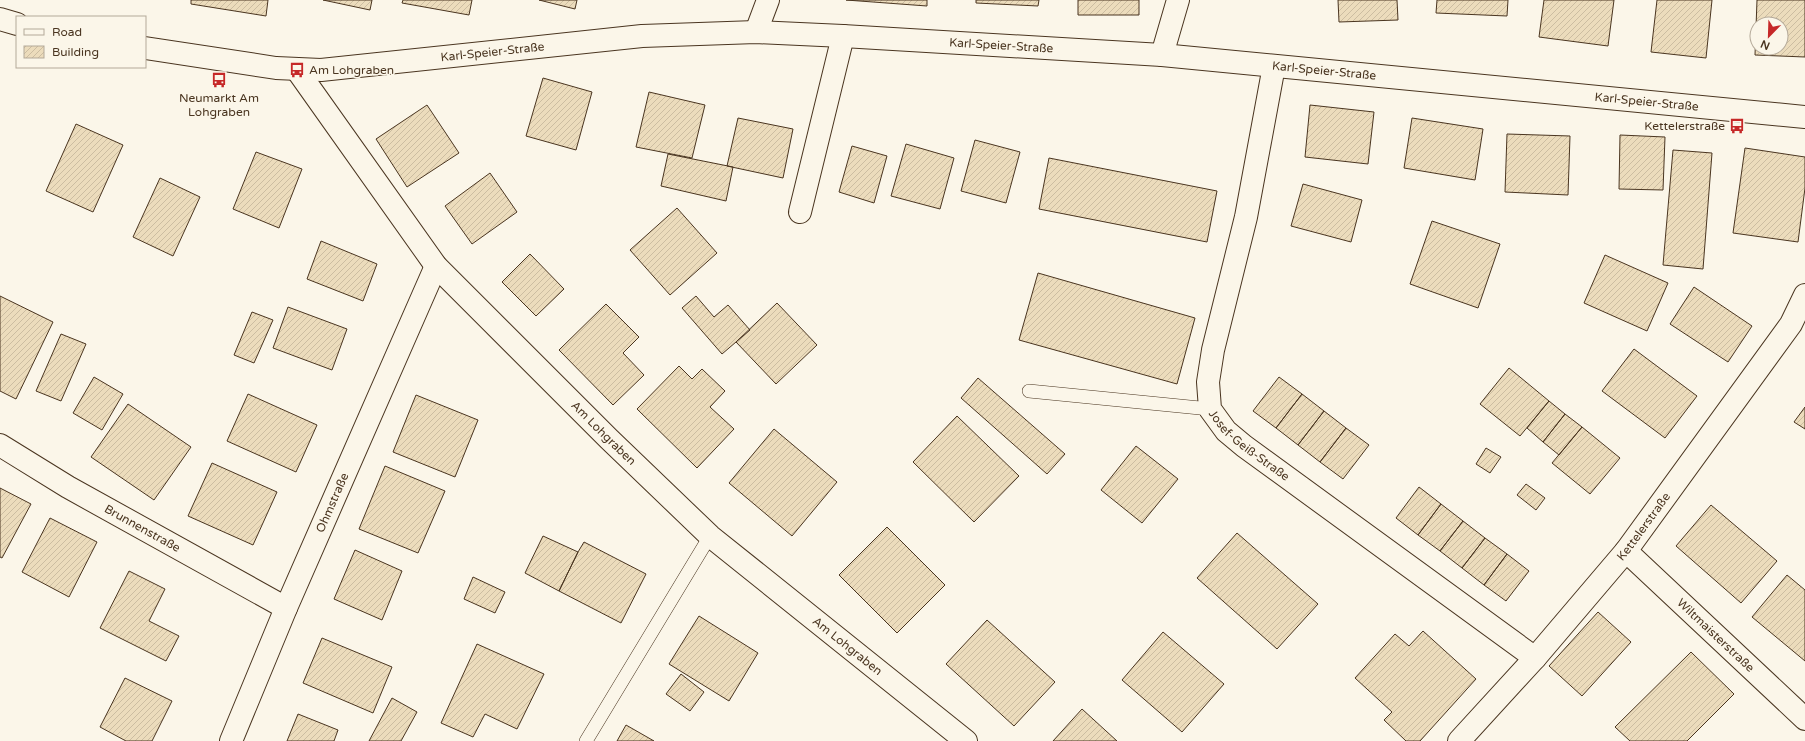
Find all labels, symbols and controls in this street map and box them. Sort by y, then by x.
legend [16,16,146,68]
north arrow [1749,16,1789,56]
text: Road [52,25,82,39]
street label: Karl-Speier-Straße [949,35,1054,56]
text: N [1759,37,1772,52]
street label: Karl-Speier-Straße [440,39,545,64]
text: Building [52,45,99,59]
street label: Karl-Speier-Straße [1272,59,1377,83]
bus stop icon: Am Lohgraben [288,61,306,79]
place label: Am Lohgraben [309,63,394,77]
bus stop icon: Neumarkt Am Lohgraben [210,71,228,89]
street label: Karl-Speier-Straße [1594,90,1699,114]
place label: Neumarkt Am Lohgraben [179,91,259,119]
bus stop icon: Kettelerstraße [1728,117,1746,135]
place label: Kettelerstraße [1644,119,1725,133]
street label: Am Lohgraben [568,398,639,468]
street label: Josef-Geiß-Straße [1206,407,1292,484]
street label: Ohmstraße [313,470,352,535]
street label: Kettelerstraße [1614,490,1673,564]
street label: Brunnenstraße [102,502,183,555]
street label: Wiltmaisterstraße [1674,596,1757,675]
street label: Am Lohgraben [810,614,885,678]

